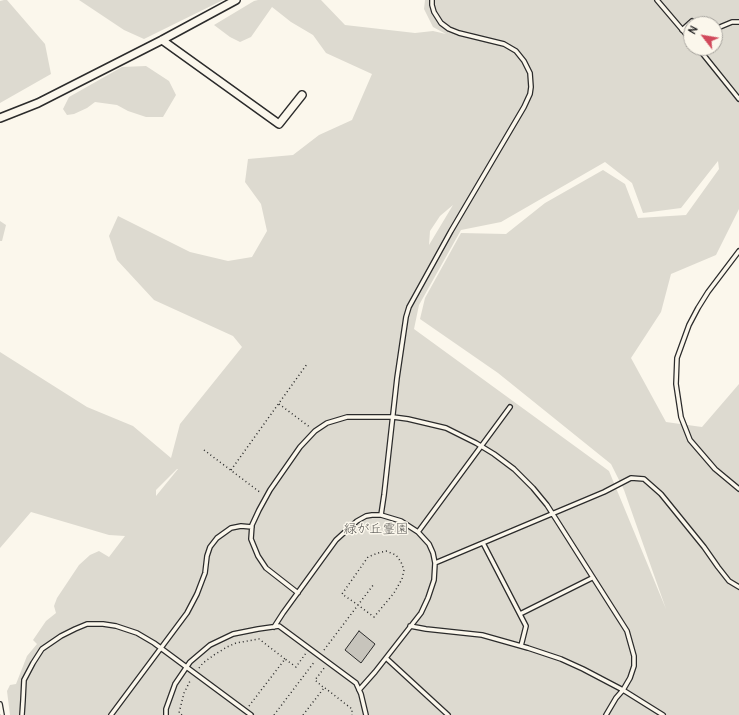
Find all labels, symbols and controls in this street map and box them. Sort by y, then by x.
north arrow [683,16,723,56]
text: N [686,24,701,37]
park label: 緑が丘霊園 [344,522,408,538]

